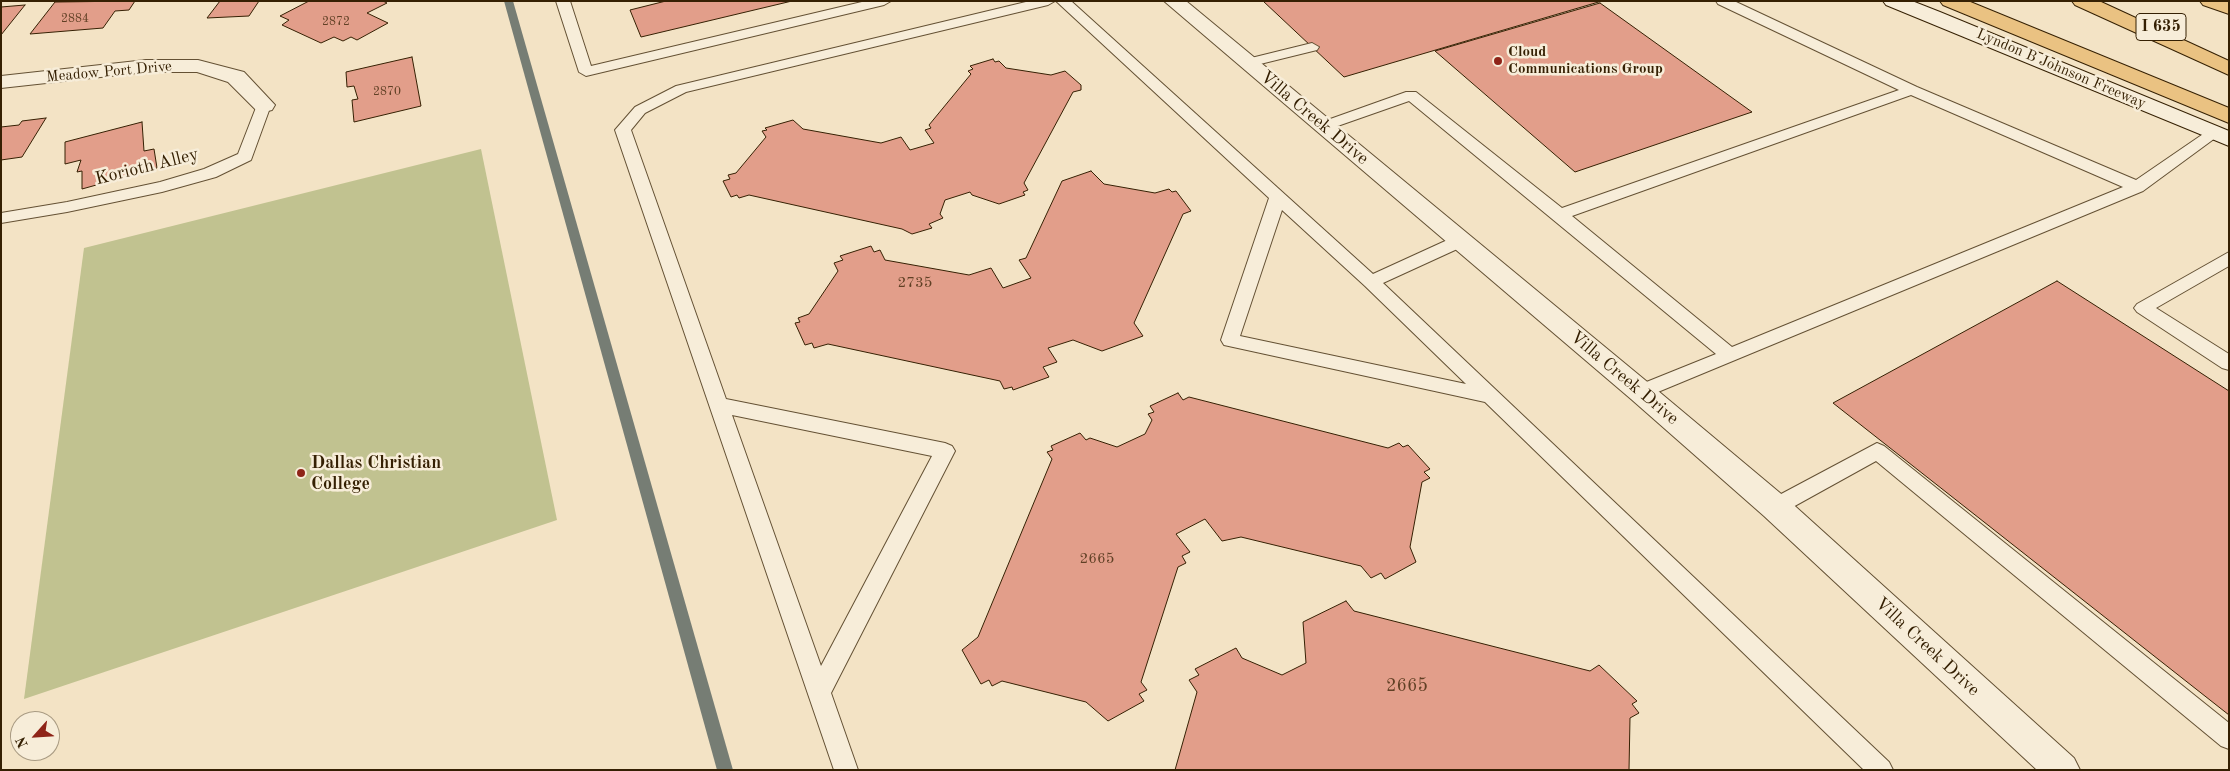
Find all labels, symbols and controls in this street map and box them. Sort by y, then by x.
house number: 2884 [61,12,89,26]
road number: I 635 [2136,14,2186,41]
house number: 2872 [322,15,350,29]
street label: Lyndon B Johnson Freeway [1973,25,2149,113]
place label: Cloud Communications Group [1508,43,1663,78]
marker: Cloud Communications Group [1492,55,1504,67]
street label: Meadow Port Drive [45,58,173,86]
street label: Villa Creek Drive [1255,66,1373,170]
house number: 2870 [373,85,401,99]
street label: Korioth Alley [93,144,201,190]
house number: 2735 [898,274,932,292]
street label: Villa Creek Drive [1565,326,1683,430]
place label: Dallas Christian College [311,452,441,494]
marker: Dallas Christian College [295,467,307,479]
house number: 2665 [1080,550,1114,568]
street label: Villa Creek Drive [1870,593,1984,701]
house number: 2665 [1386,675,1428,697]
north arrow [10,711,60,761]
text: N [14,734,31,750]

